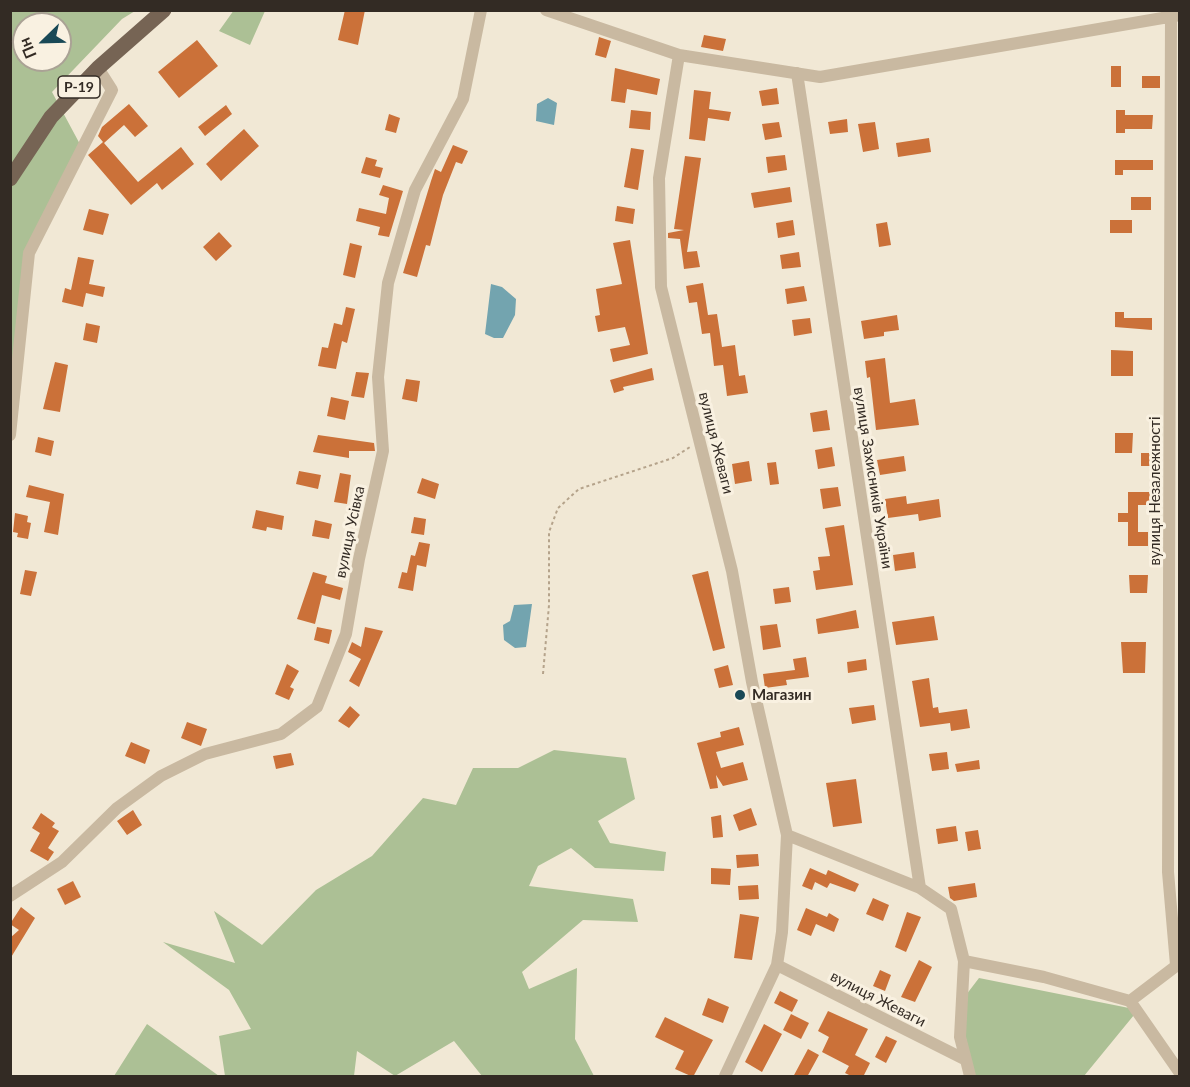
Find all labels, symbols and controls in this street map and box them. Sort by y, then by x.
north arrow [12,12,72,72]
text: Пн [14,35,40,62]
road number: Р-19 [58,76,100,98]
street label: вулиця Захисників України [850,386,896,570]
street label: вулиця Жеваги [695,390,737,496]
street label: вулиця Незалежності [1146,416,1164,566]
street label: вулиця Усівка [331,484,369,580]
place label: Магазин [752,686,812,704]
marker: Магазин [733,688,747,702]
street label: вулиця Жеваги [827,967,929,1031]

